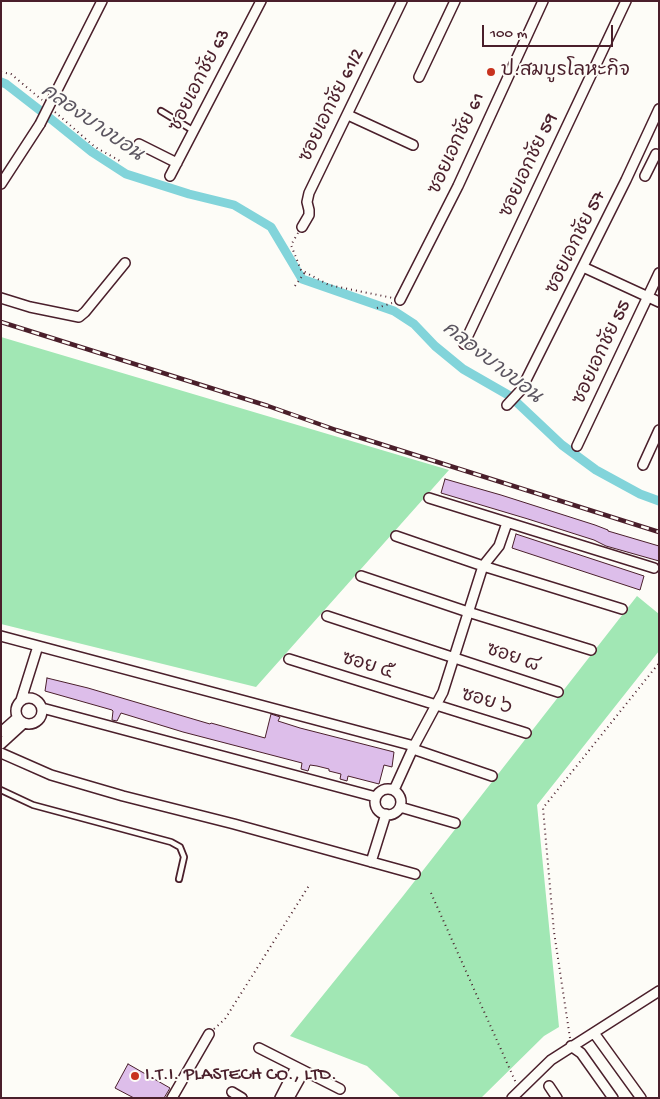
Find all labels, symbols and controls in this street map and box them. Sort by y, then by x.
scale bar [485,15,616,47]
text: 100 m [490,25,527,43]
street label: ซอยเอกชัย 63 [165,26,237,136]
street label: ซอยเอกชัย 61/2 [296,45,370,167]
place label: ป.สมบูรโลหะกิจ [501,61,630,83]
marker: ป.สมบูรโลหะกิจ [485,66,497,78]
water label: คลองบางบอน [35,80,147,168]
street label: ซอยเอกชัย 61 [424,89,492,199]
street label: ซอยเอกชัย 59 [496,110,564,222]
street label: ซอยเอกชัย 57 [542,188,612,298]
street label: ซอยเอกชัย 55 [569,297,637,409]
water label: คลองบางบอน [437,318,545,410]
street label: ซอย ๘ [483,639,541,679]
street label: ซอย ๕ [339,648,395,686]
street label: ซอย ๖ [458,685,514,721]
place label: I.T.I. PLASTECH CO., LTD. [145,1065,337,1087]
marker: I.T.I. PLASTECH CO., LTD. [129,1070,141,1082]

